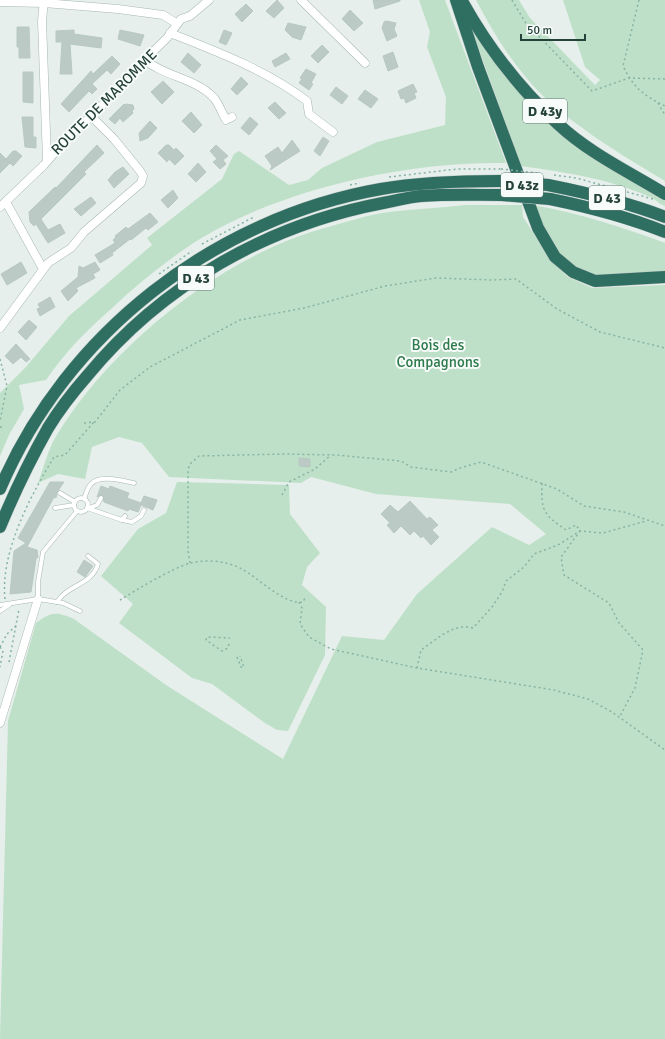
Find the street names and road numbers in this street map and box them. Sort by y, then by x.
street label: ROUTE DE MAROMME [47,45,161,159]
road number: D 43y [523,99,567,123]
road number: D 43z [501,173,543,197]
road number: D 43 [589,186,625,210]
road number: D 43 [178,266,214,290]

